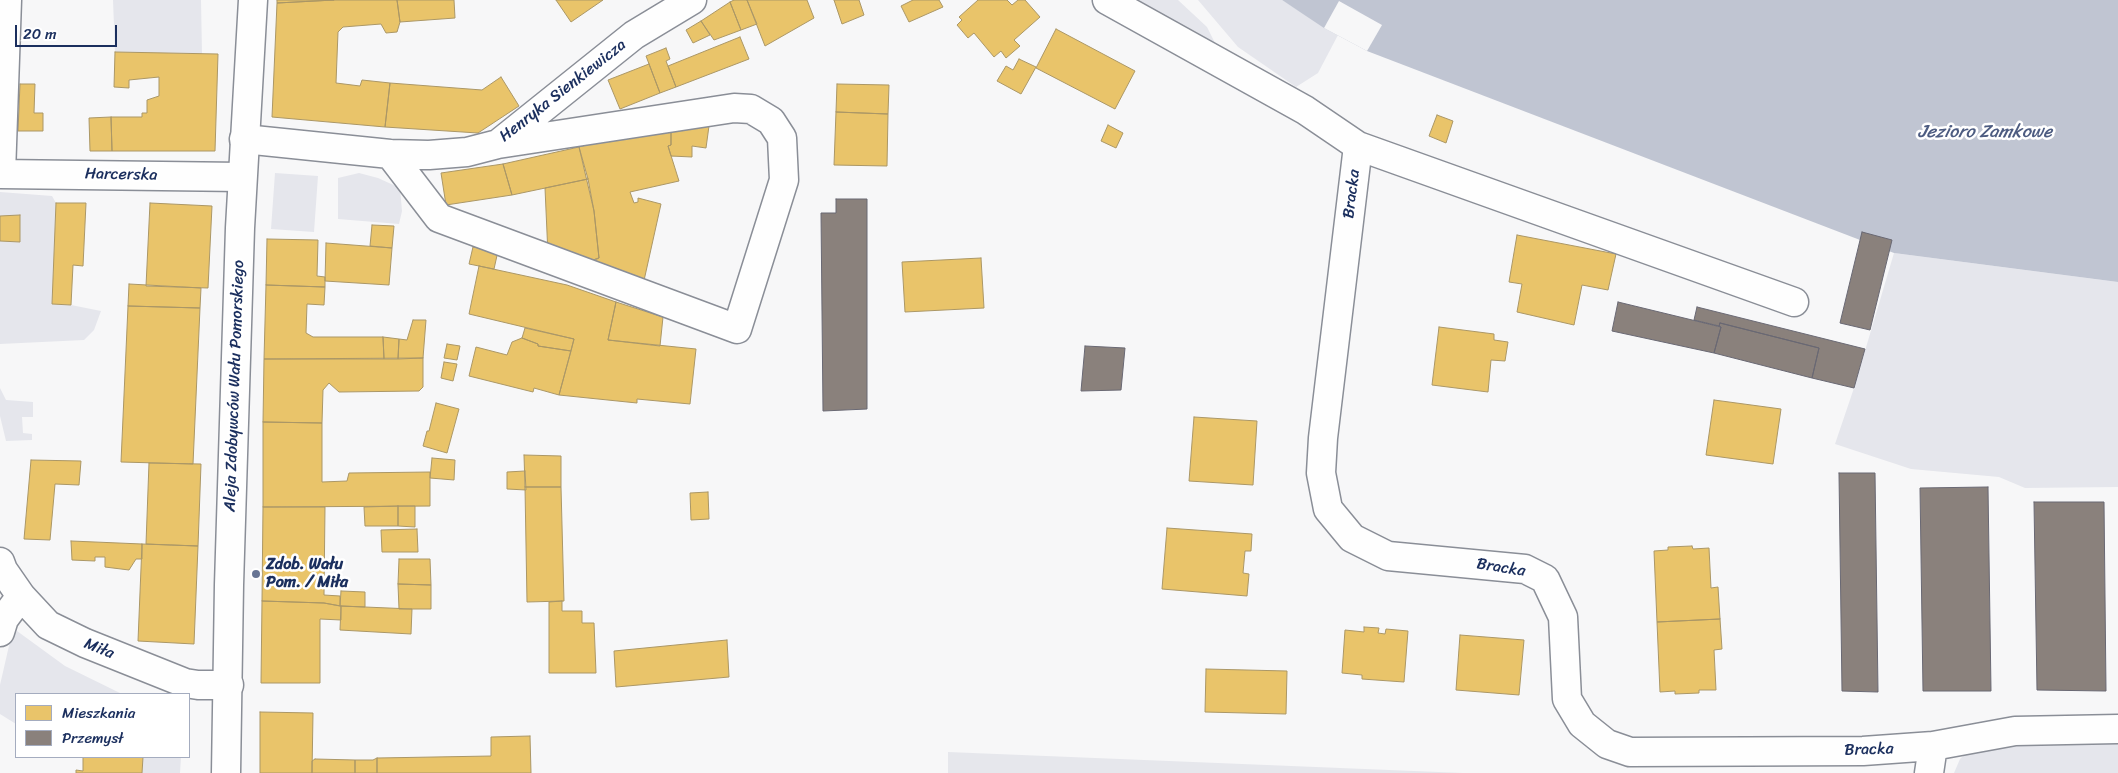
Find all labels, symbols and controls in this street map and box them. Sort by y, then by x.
scale bar [18,15,120,47]
text: 20 m [23,21,57,47]
street label: Henryka Sienkiewicza [496,36,630,146]
water label: Jezioro Zamkowe [1918,121,2052,143]
street label: Harcerska [85,165,157,185]
street label: Bracka [1339,168,1365,220]
street label: Aleja Zdobywców Wału Pomorskiego [221,260,249,512]
place label: Zdob. Wału Pom. / Miła [266,555,348,593]
street label: Bracka [1475,555,1527,581]
marker: Zdob. Wału Pom. / Miła [250,568,262,580]
street label: Miła [81,634,117,664]
legend [15,693,190,758]
text: Mieszkania [62,700,135,726]
text: Przemysł [62,725,123,751]
street label: Bracka [1844,740,1894,760]

